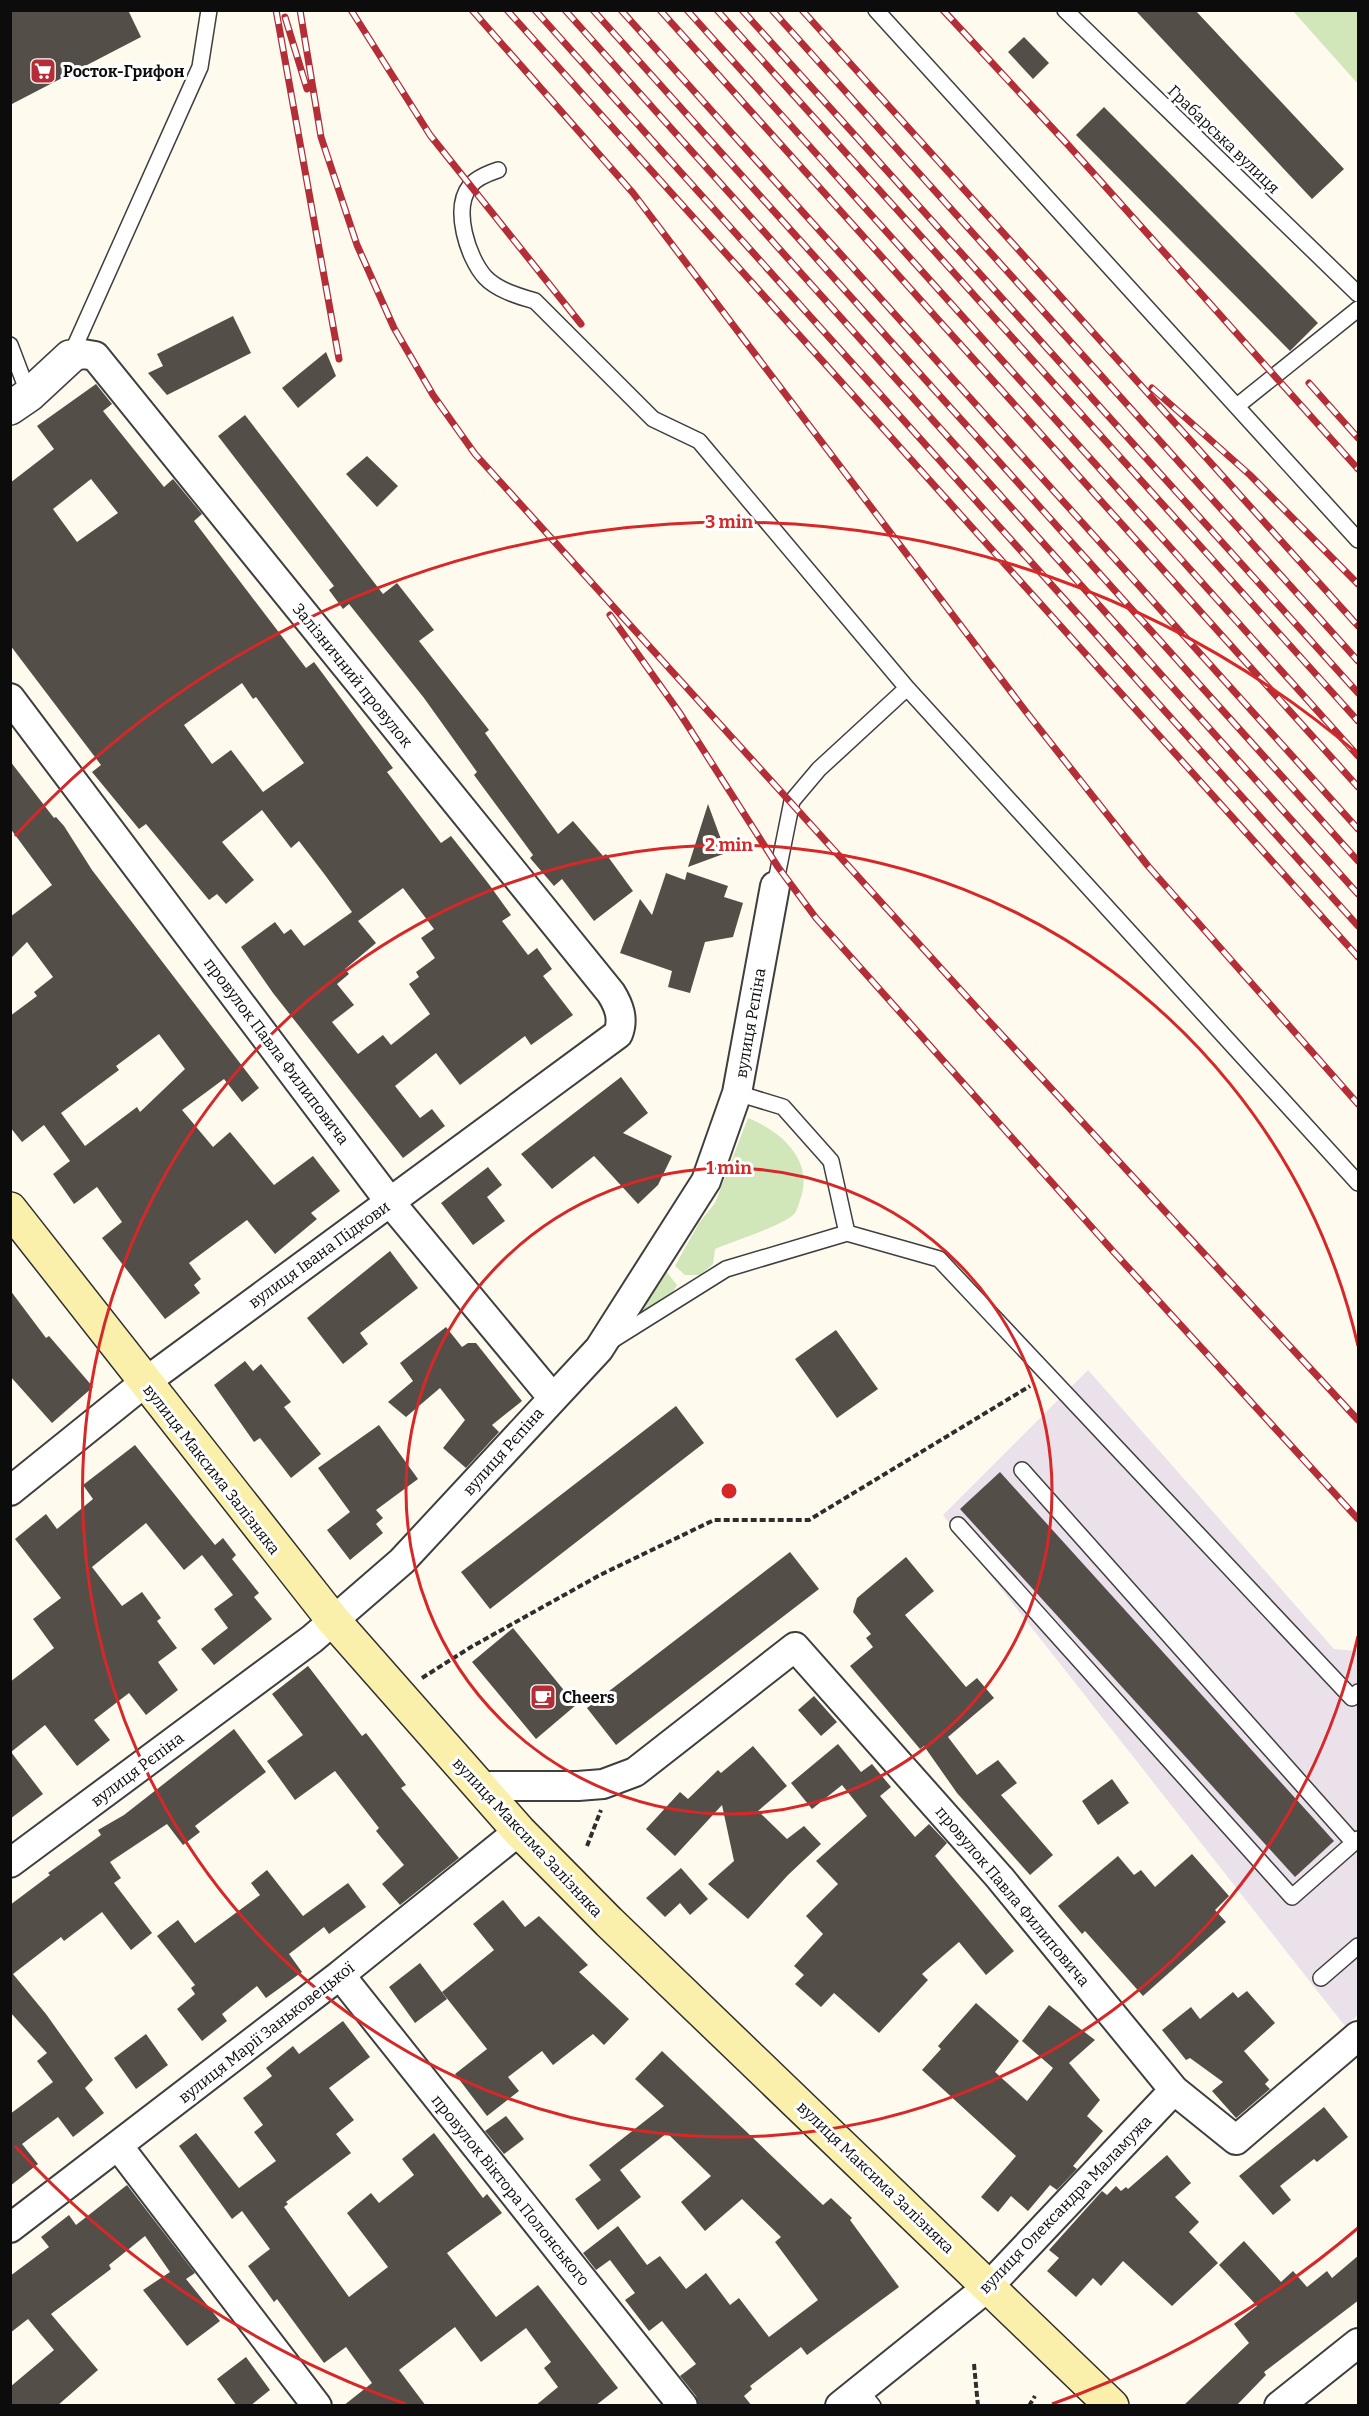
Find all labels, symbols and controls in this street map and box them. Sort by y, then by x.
supermarket icon: Росток-Грифон [28,56,58,86]
place label: Росток-Грифон [63,62,185,81]
street label: Грабарська вулиця [1164,81,1283,198]
text: 3 min [705,511,753,533]
street label: Залізничний провулок [289,600,417,752]
text: 2 min [705,834,753,856]
street label: провулок Павла Филиповича [200,954,353,1149]
street label: вулиця Рєпіна [731,966,770,1080]
text: 1 min [706,1157,752,1179]
street label: вулиця Івана Підкови [245,1197,394,1312]
street label: вулиця Максима Залізняка [139,1380,284,1558]
street label: вулиця Рєпіна [459,1403,548,1499]
centre of rings [719,1481,739,1501]
cafe icon: Cheers [528,1682,558,1712]
place label: Cheers [562,1688,615,1707]
street label: вулиця Рєпіна [87,1728,188,1810]
street label: вулиця Максима Залізняка [449,1754,607,1921]
street label: провулок Павла Филиповича [932,1802,1094,1990]
street label: вулиця Марії Заньковецької [175,1958,358,2107]
street label: провулок Віктора Полонського [428,2091,594,2290]
street label: вулиця Максима Залізняка [793,2097,958,2257]
street label: вулиця Олександра Маламужа [975,2111,1156,2297]

